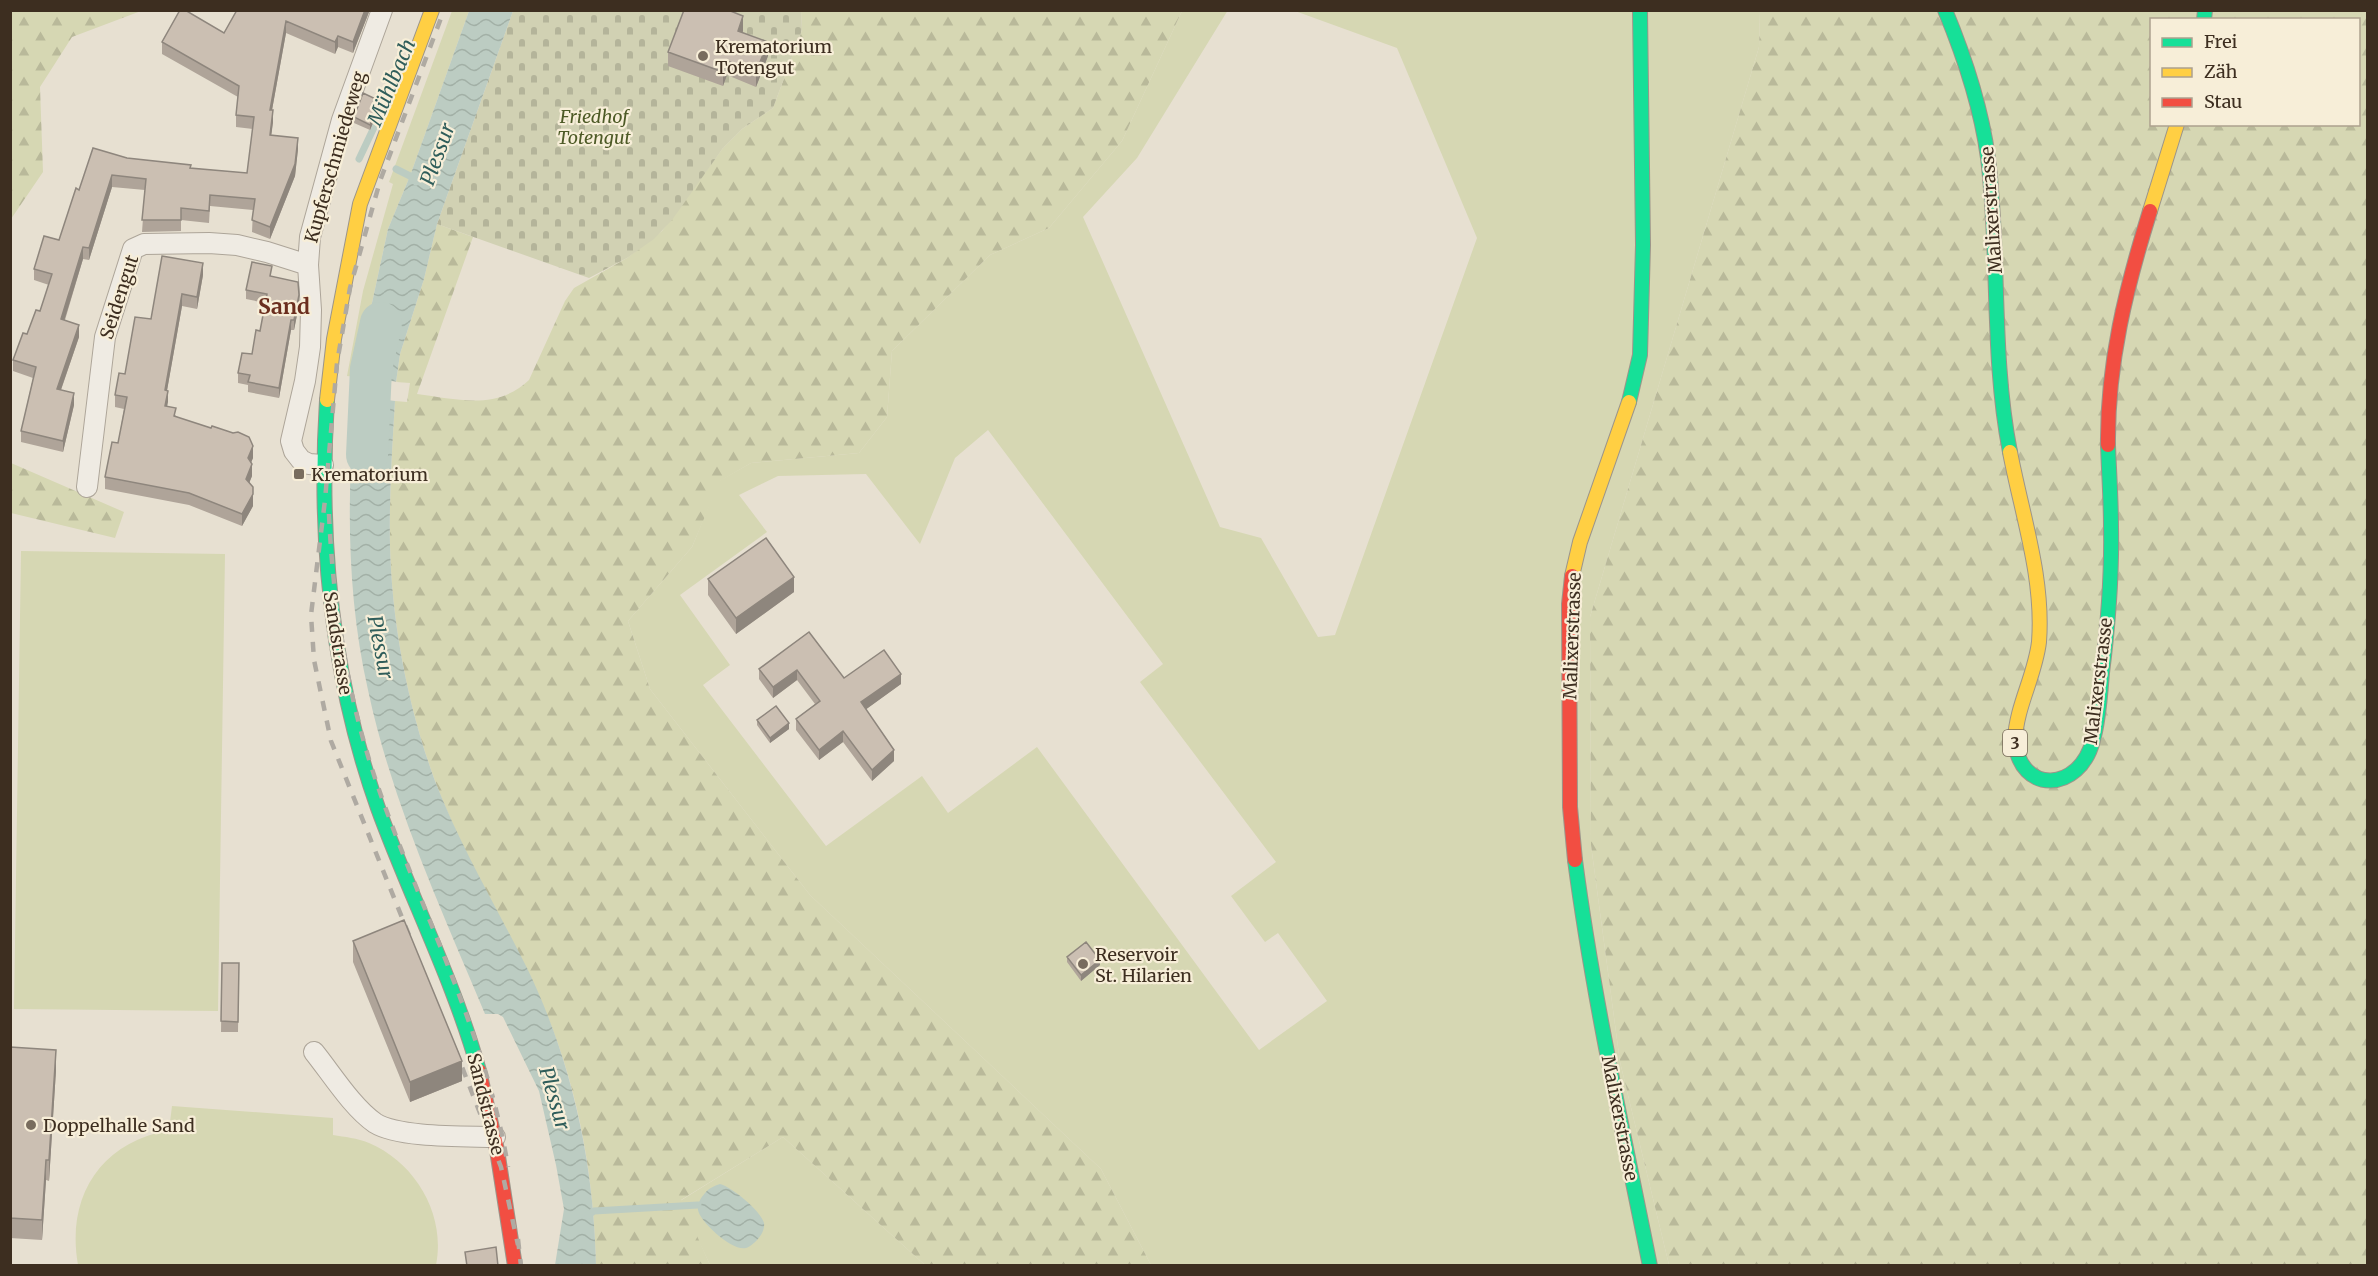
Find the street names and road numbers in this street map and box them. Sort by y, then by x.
street label: Kupferschmiedeweg [300,69,371,245]
street label: Malixerstrasse [1975,146,2007,274]
street label: Seidengut [95,252,143,342]
street label: Malixerstrasse [1558,572,1586,700]
street label: Sandstrasse [318,590,358,696]
street label: Malixerstrasse [2079,616,2117,746]
road number: 3 [2003,730,2027,756]
street label: Sandstrasse [462,1051,510,1157]
street label: Malixerstrasse [1597,1053,1643,1183]

